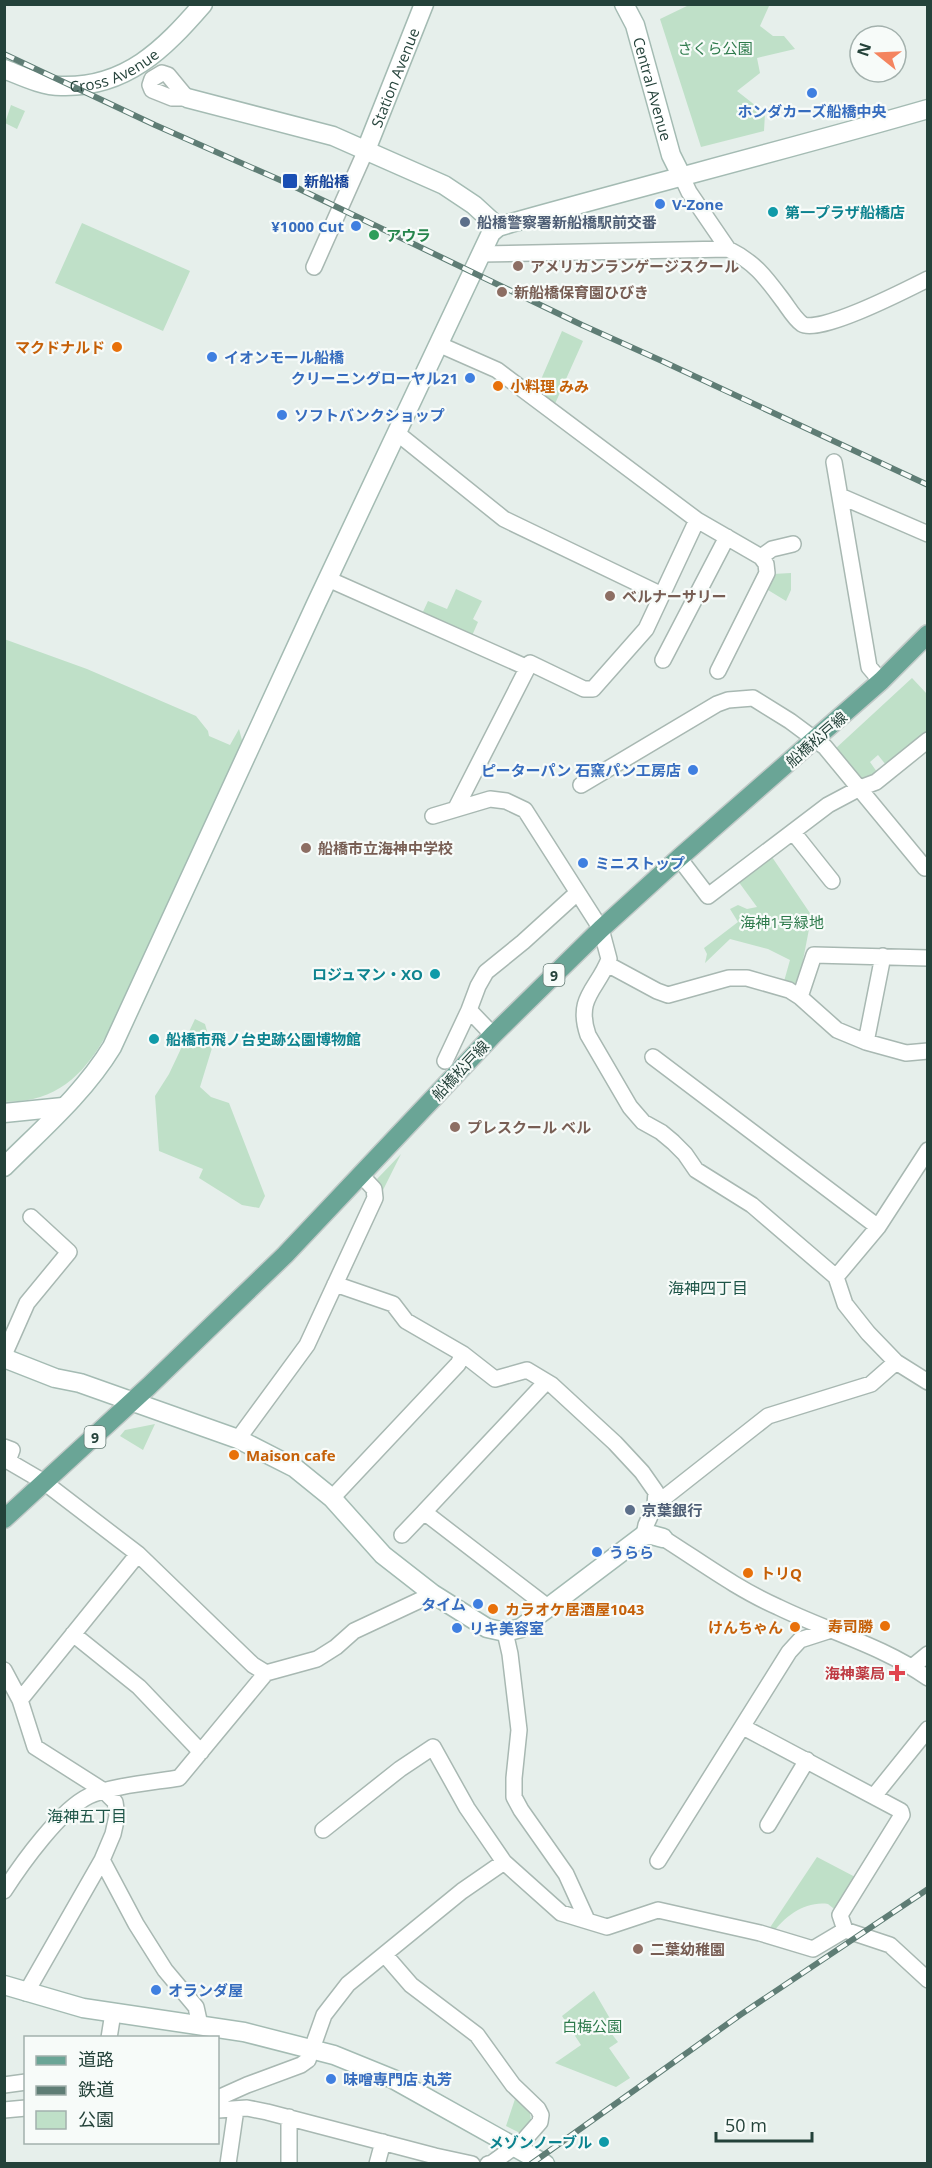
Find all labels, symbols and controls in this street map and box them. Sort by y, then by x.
north arrow [848,24,908,84]
street label: Station Avenue [366,25,424,130]
street label: Central Avenue [629,35,677,143]
park label: さくら公園 [677,38,753,58]
text: N [851,40,876,59]
street label: Cross Avenue [69,44,163,96]
marker: ホンダカーズ船橋中央 [805,86,819,100]
place label: ホンダカーズ船橋中央 [737,101,887,121]
place label: 新船橋 [304,171,350,191]
marker: 新船橋 [281,172,299,190]
place label: V-Zone [672,194,723,214]
marker: V-Zone [653,197,667,211]
place label: 第一プラザ船橋店 [785,202,905,222]
marker: 第一プラザ船橋店 [766,205,780,219]
place label: 船橋警察署新船橋駅前交番 [477,212,657,232]
marker: 船橋警察署新船橋駅前交番 [458,215,472,229]
place label: ¥1000 Cut [271,216,344,236]
marker: ¥1000 Cut [349,219,363,233]
place label: アウラ [386,225,431,245]
marker: アウラ [367,228,381,242]
place label: アメリカンランゲージスクール [530,256,739,276]
marker: アメリカンランゲージスクール [511,259,525,273]
place label: 新船橋保育園ひびき [514,282,649,302]
marker: 新船橋保育園ひびき [495,285,509,299]
place label: マクドナルド [15,337,105,357]
marker: マクドナルド [110,340,124,354]
place label: イオンモール船橋 [224,347,345,367]
marker: イオンモール船橋 [205,350,219,364]
place label: クリーニングローヤル21 [291,368,458,388]
marker: クリーニングローヤル21 [463,371,477,385]
place label: 小料理 みみ [510,376,589,396]
marker: 小料理 みみ [491,379,505,393]
place label: ソフトバンクショップ [294,405,445,425]
marker: ソフトバンクショップ [275,408,289,422]
place label: ベルナーサリー [622,586,727,606]
marker: ベルナーサリー [603,589,617,603]
street label: 船橋松戸線 [781,707,851,771]
place label: ピーターパン 石窯パン工房店 [481,760,681,780]
marker: ピーターパン 石窯パン工房店 [686,763,700,777]
place label: 船橋市立海神中学校 [318,838,453,858]
marker: 船橋市立海神中学校 [299,841,313,855]
place label: ミニストップ [595,853,685,873]
marker: ミニストップ [576,856,590,870]
park label: 海神1号緑地 [740,912,824,932]
place label: ロジュマン・XO [312,964,423,984]
road number: 9 [544,964,564,986]
marker: ロジュマン・XO [428,967,442,981]
place label: 船橋市飛ノ台史跡公園博物館 [166,1029,361,1049]
marker: 船橋市飛ノ台史跡公園博物館 [147,1032,161,1046]
street label: 船橋松戸線 [427,1036,493,1104]
place label: プレスクール ベル [467,1117,591,1137]
marker: プレスクール ベル [448,1120,462,1134]
district label: 海神四丁目 [668,1277,748,1299]
road number: 9 [84,1426,106,1448]
place label: Maison cafe [246,1445,336,1465]
marker: Maison cafe [227,1448,241,1462]
place label: 京葉銀行 [642,1500,702,1520]
marker: 京葉銀行 [623,1503,637,1517]
place label: うらら [609,1542,654,1562]
marker: うらら [590,1545,604,1559]
place label: トリQ [760,1563,802,1583]
marker: トリQ [741,1566,755,1580]
place label: タイム [421,1594,466,1614]
marker: タイム [471,1597,485,1611]
place label: カラオケ居酒屋1043 [505,1599,644,1619]
marker: カラオケ居酒屋1043 [486,1602,500,1616]
place label: 寿司勝 [828,1616,873,1636]
place label: けんちゃん [708,1617,783,1637]
place label: リキ美容室 [469,1618,544,1638]
marker: 寿司勝 [878,1619,892,1633]
marker: けんちゃん [788,1620,802,1634]
marker: リキ美容室 [450,1621,464,1635]
place label: 海神薬局 [825,1663,885,1683]
marker: 海神薬局 [890,1666,904,1680]
district label: 海神五丁目 [47,1805,127,1827]
place label: 二葉幼稚園 [650,1939,725,1959]
marker: 二葉幼稚園 [631,1942,645,1956]
place label: オランダ屋 [168,1980,243,2000]
marker: オランダ屋 [149,1983,163,1997]
park label: 白梅公園 [562,2016,622,2036]
legend [24,2036,219,2144]
text: 道路 [78,2047,114,2071]
place label: 味噌専門店 丸芳 [343,2069,452,2089]
marker: 味噌専門店 丸芳 [324,2072,338,2086]
text: 鉄道 [78,2077,114,2101]
scale bar [716,2105,812,2143]
text: 公園 [78,2107,114,2131]
text: 50 m [725,2113,767,2137]
place label: メゾンノーブル [489,2132,592,2152]
marker: メゾンノーブル [597,2135,611,2149]

